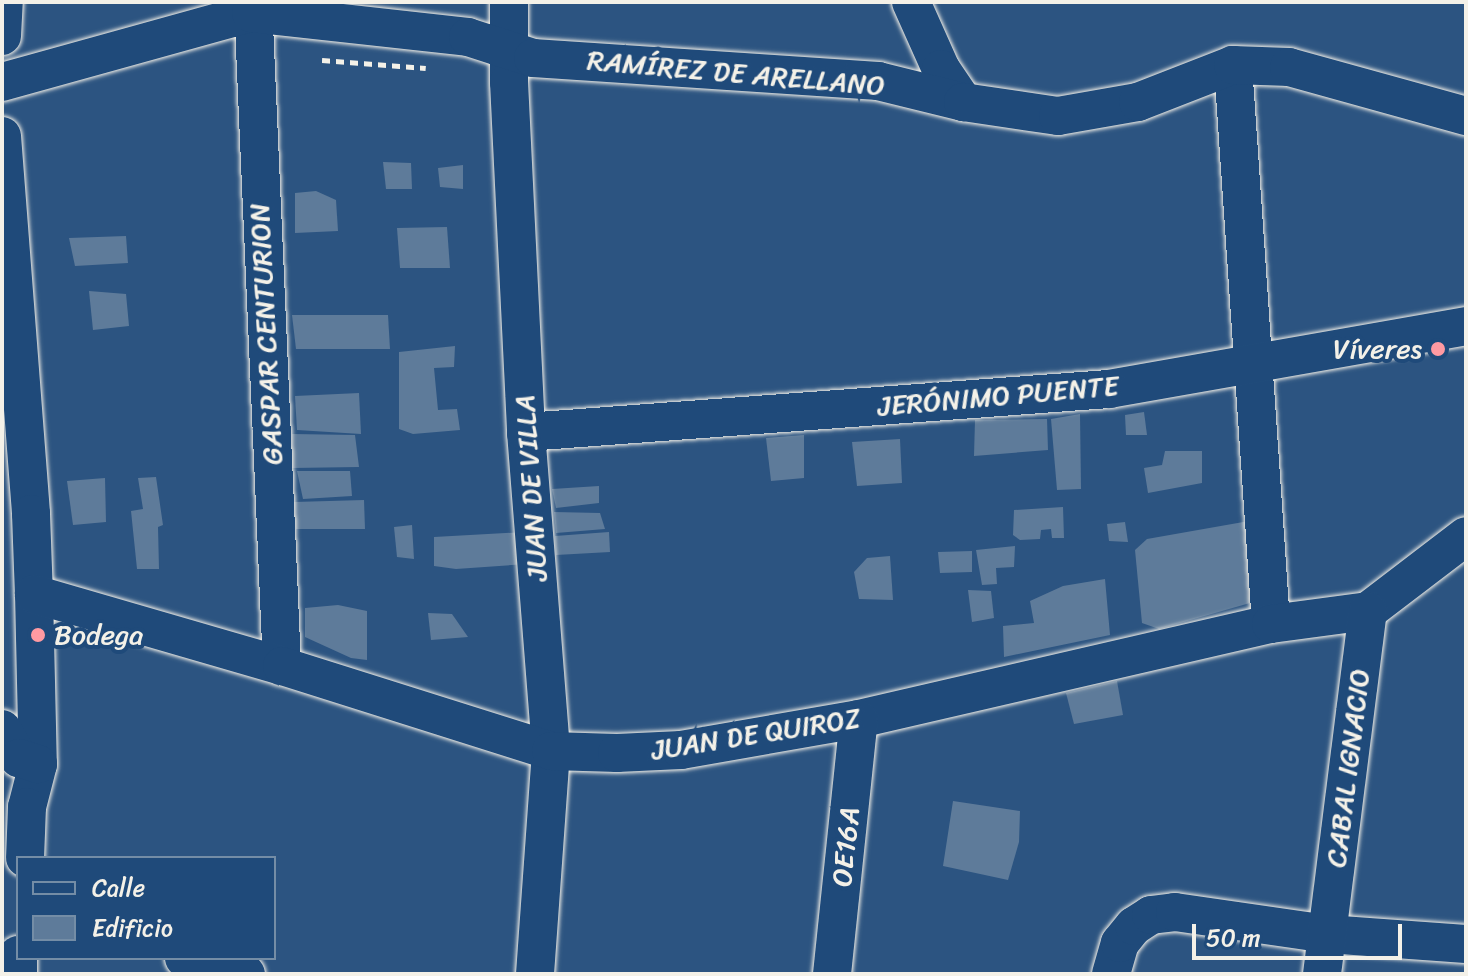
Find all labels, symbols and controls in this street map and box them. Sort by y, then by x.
street label: RAMÍREZ DE ARELLANO [586,43,886,103]
street label: GASPAR CENTURION [242,203,290,465]
place label: Víveres [1333,332,1422,366]
marker: Víveres [1429,340,1447,358]
street label: JERÓNIMO PUENTE [877,369,1119,423]
street label: JUAN DE VILLA [508,394,554,582]
place label: Bodega [54,618,143,652]
marker: Bodega [29,626,47,644]
street label: CABAL IGNACIO [1319,666,1377,870]
street label: JUAN DE QUIROZ [649,701,863,767]
street label: OE16A [825,806,867,888]
legend [16,856,276,960]
text: Calle [92,867,145,909]
text: Edificio [92,907,173,949]
scale bar [1196,908,1406,958]
text: 50 m [1206,917,1261,959]

